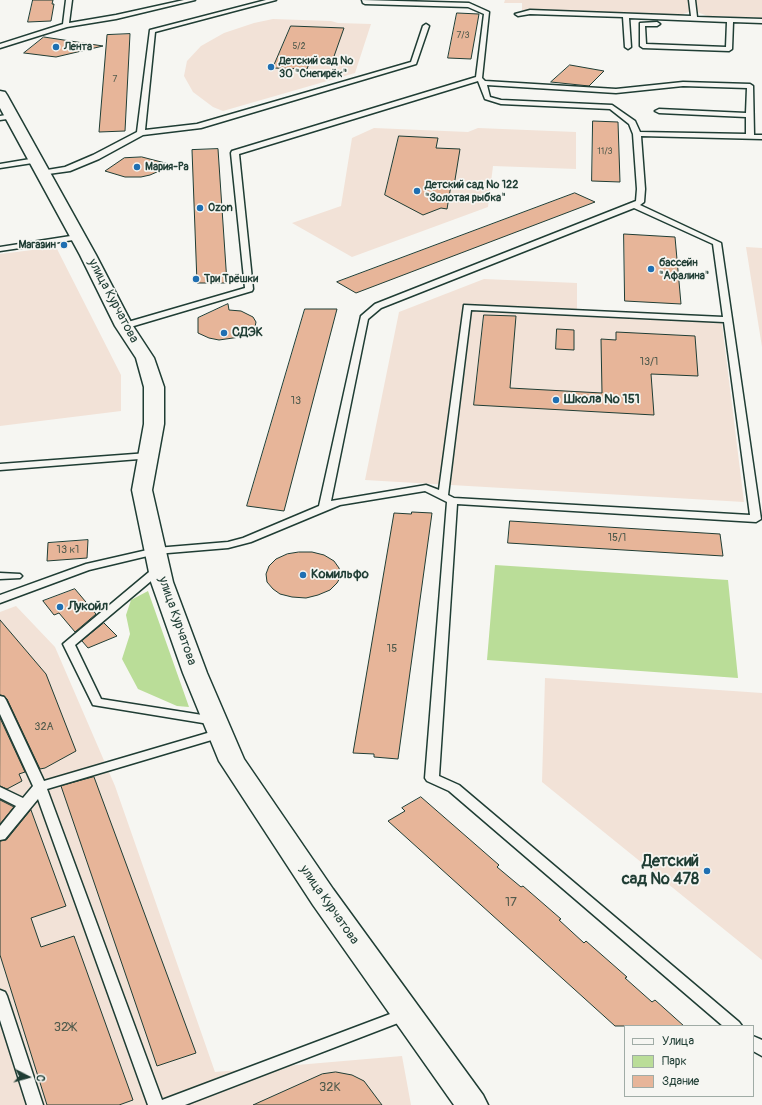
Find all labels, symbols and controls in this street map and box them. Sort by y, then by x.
house number: 7/3 [456,31,470,41]
place label: Лента [64,40,92,54]
marker: Лента [51,42,61,52]
house number: 5/2 [292,42,306,52]
place label: Детский сад № 30 "Снегирёк" [279,54,353,80]
marker: Детский сад № 30 "Снегирёк" [266,62,276,72]
house number: 7 [113,75,117,85]
house number: 11/3 [597,147,613,157]
place label: Мария-Ра [145,160,189,174]
marker: Мария-Ра [132,162,142,172]
place label: Детский сад № 122 "Золотая рыбка" [425,178,518,204]
marker: Детский сад № 122 "Золотая рыбка" [412,186,422,196]
place label: Ozon [208,201,233,215]
marker: Ozon [195,203,205,213]
place label: Магазин [18,238,56,252]
marker: Магазин [59,240,69,250]
street label: улица Курчатова [84,256,142,346]
place label: бассейн "Афалина" [659,256,709,282]
marker: бассейн "Афалина" [646,264,656,274]
place label: Три Трёшки [204,272,258,286]
marker: Три Трёшки [191,274,201,284]
place label: СДЭК [232,325,263,341]
marker: СДЭК [219,328,229,338]
house number: 13/1 [640,355,658,369]
place label: Школа № 151 [564,392,640,408]
house number: 13 [291,394,301,408]
marker: Школа № 151 [551,395,561,405]
house number: 15/1 [608,531,626,545]
house number: 13 к1 [57,543,79,557]
place label: Комильфо [311,567,369,583]
marker: Комильфо [298,570,308,580]
street label: улица Курчатова [155,575,199,667]
place label: Лукойл [68,599,108,615]
marker: Лукойл [55,602,65,612]
house number: 15 [387,642,397,656]
house number: 32А [34,720,54,734]
place label: Детский сад № 478 [622,852,699,890]
street label: улица Курчатова [296,862,362,948]
marker: Детский сад № 478 [702,866,712,876]
house number: 17 [505,895,517,911]
house number: 32Ж [54,1020,76,1036]
legend [624,1025,754,1097]
text: Улица [662,1034,694,1049]
text: Парк [662,1054,687,1069]
north arrow [8,1057,48,1097]
text: С [34,1074,47,1082]
text: Здание [662,1074,699,1089]
house number: 32К [319,1080,341,1096]

